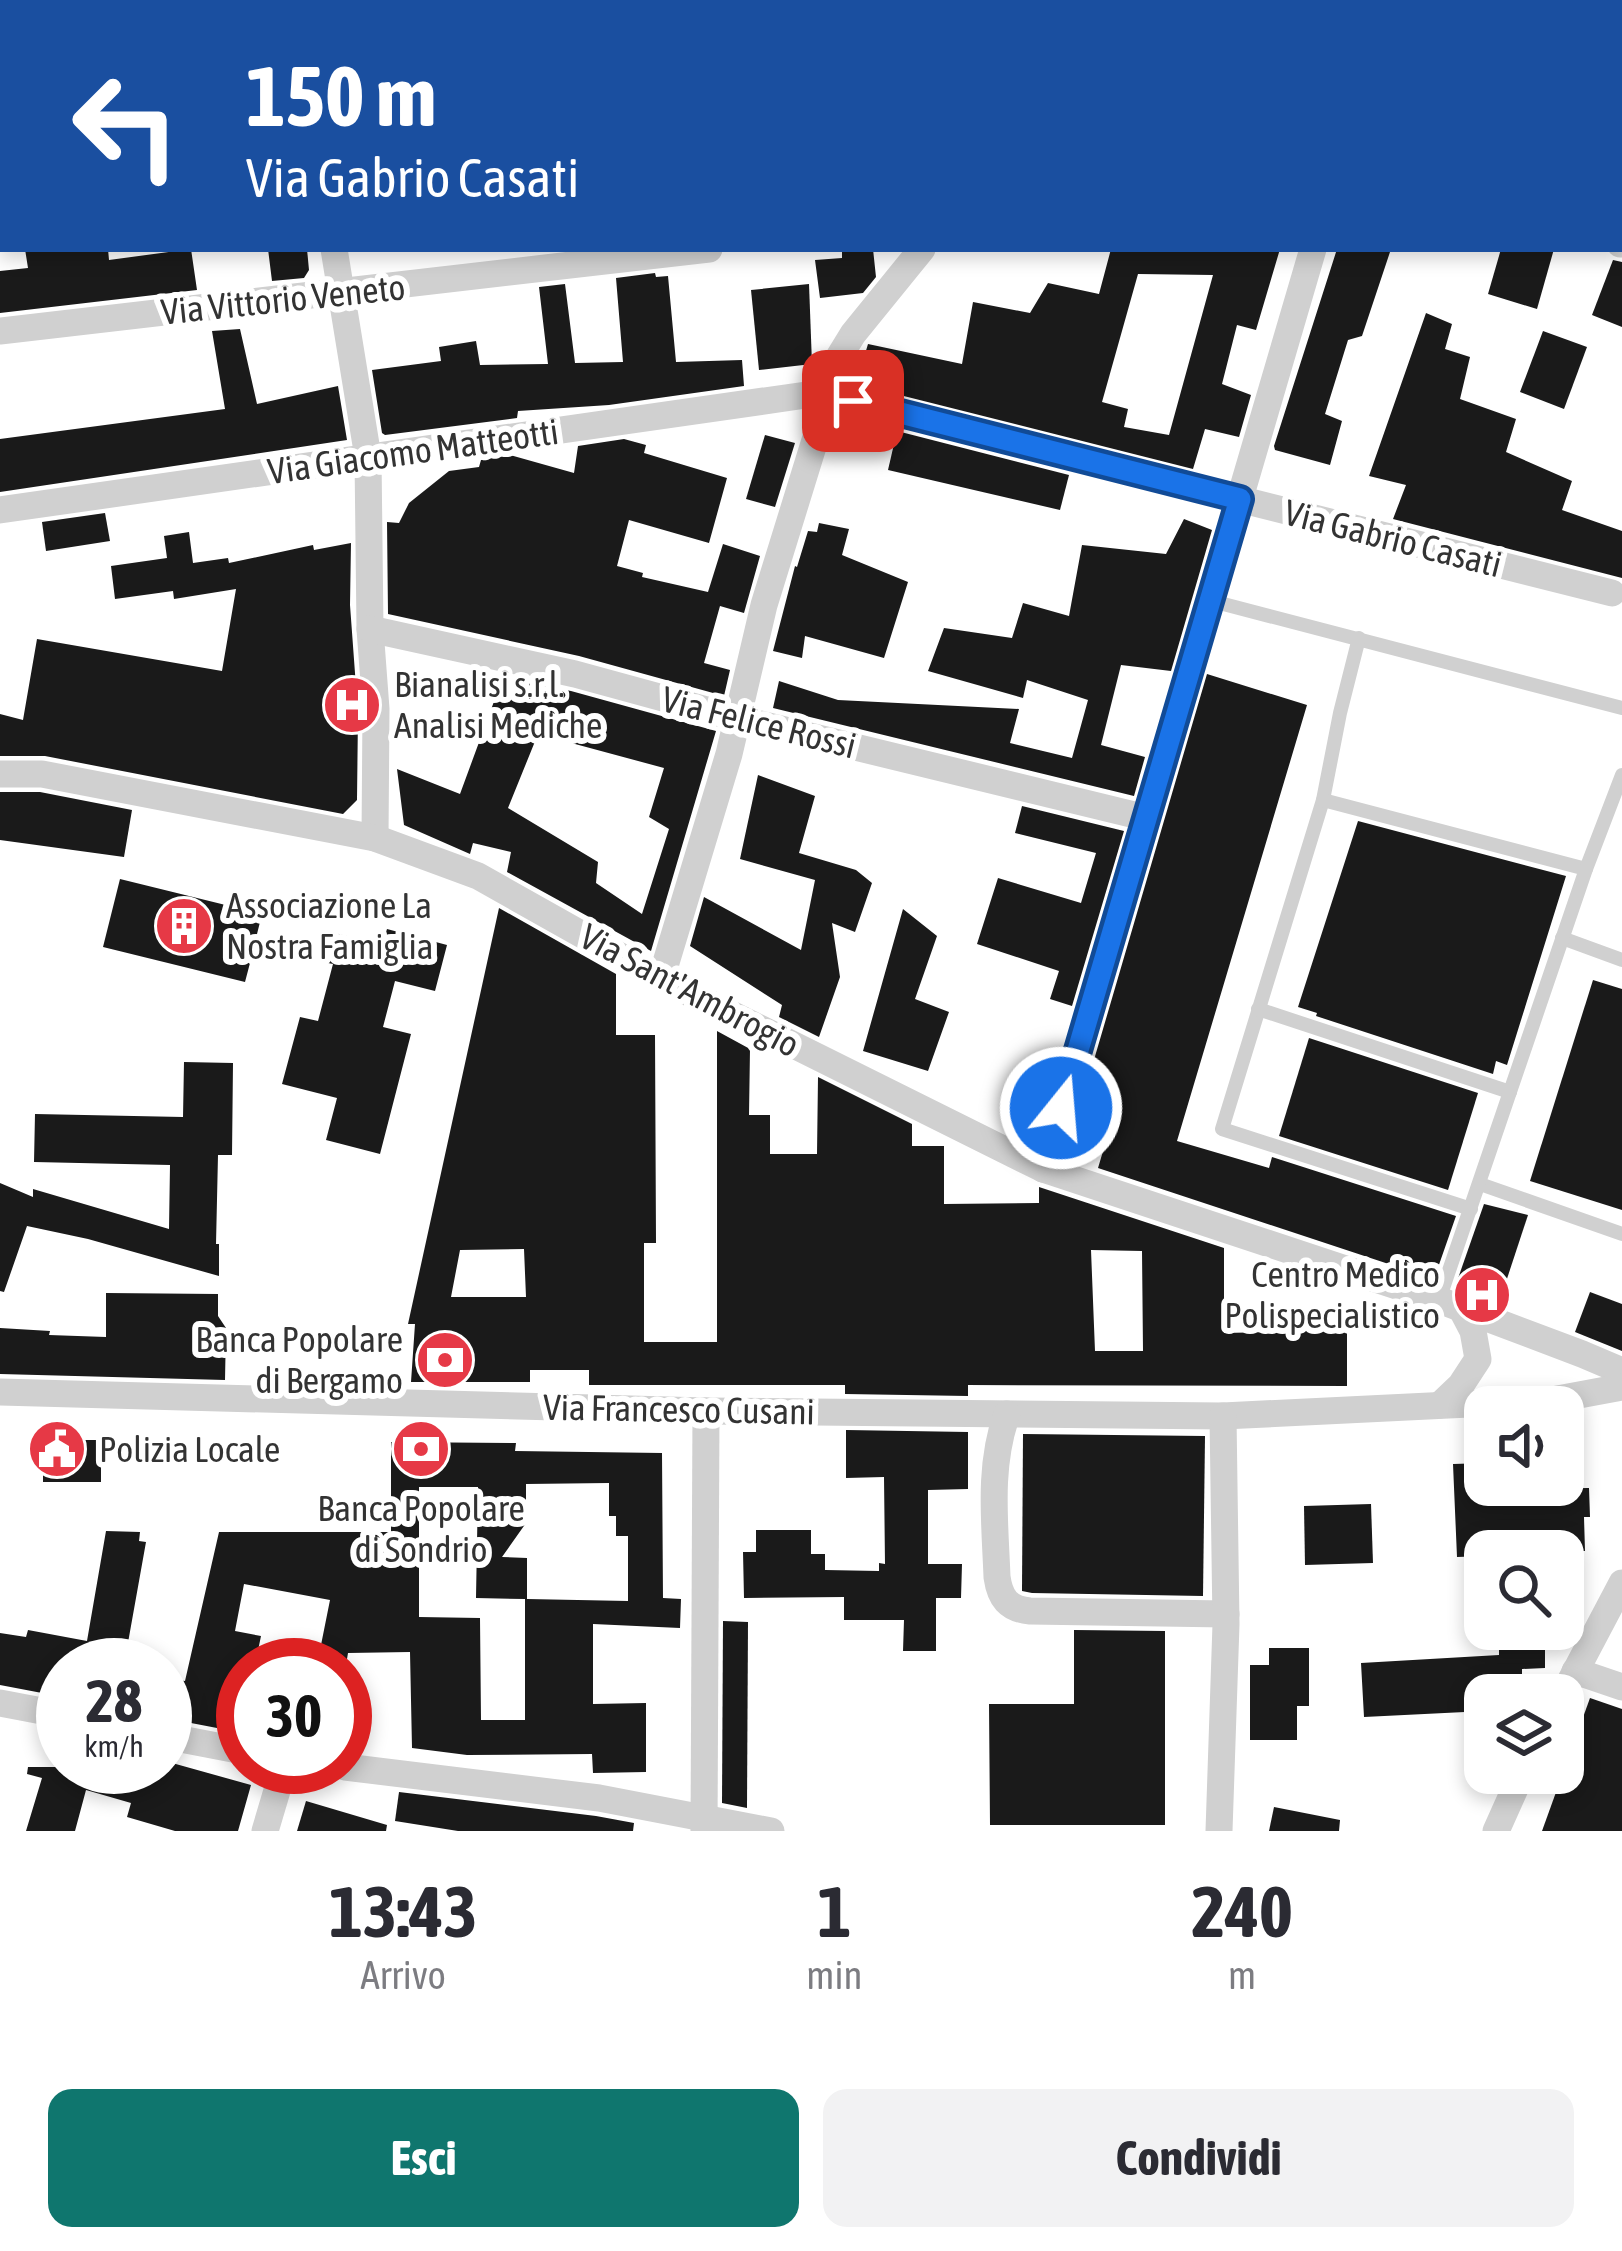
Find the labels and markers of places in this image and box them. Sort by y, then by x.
pin [802,350,904,452]
place label: Bianalisi s.r.l. Analisi Mediche [394,663,602,746]
hospital icon: Bianalisi s.r.l. Analisi Mediche [321,674,383,736]
place label: Associazione La Nostra Famiglia [226,884,434,967]
building icon: Associazione La Nostra Famiglia [153,895,215,957]
place label: Centro Medico Polispecialistico [1224,1253,1440,1336]
hospital icon: Centro Medico Polispecialistico [1451,1264,1513,1326]
place label: Banca Popolare di Bergamo [195,1318,403,1401]
bank icon: Banca Popolare di Bergamo [414,1329,476,1391]
public building icon: Polizia Locale [26,1418,88,1480]
bank icon: Banca Popolare di Sondrio [390,1418,452,1480]
place label: Polizia Locale [99,1428,280,1470]
place label: Banca Popolare di Sondrio [317,1487,525,1570]

